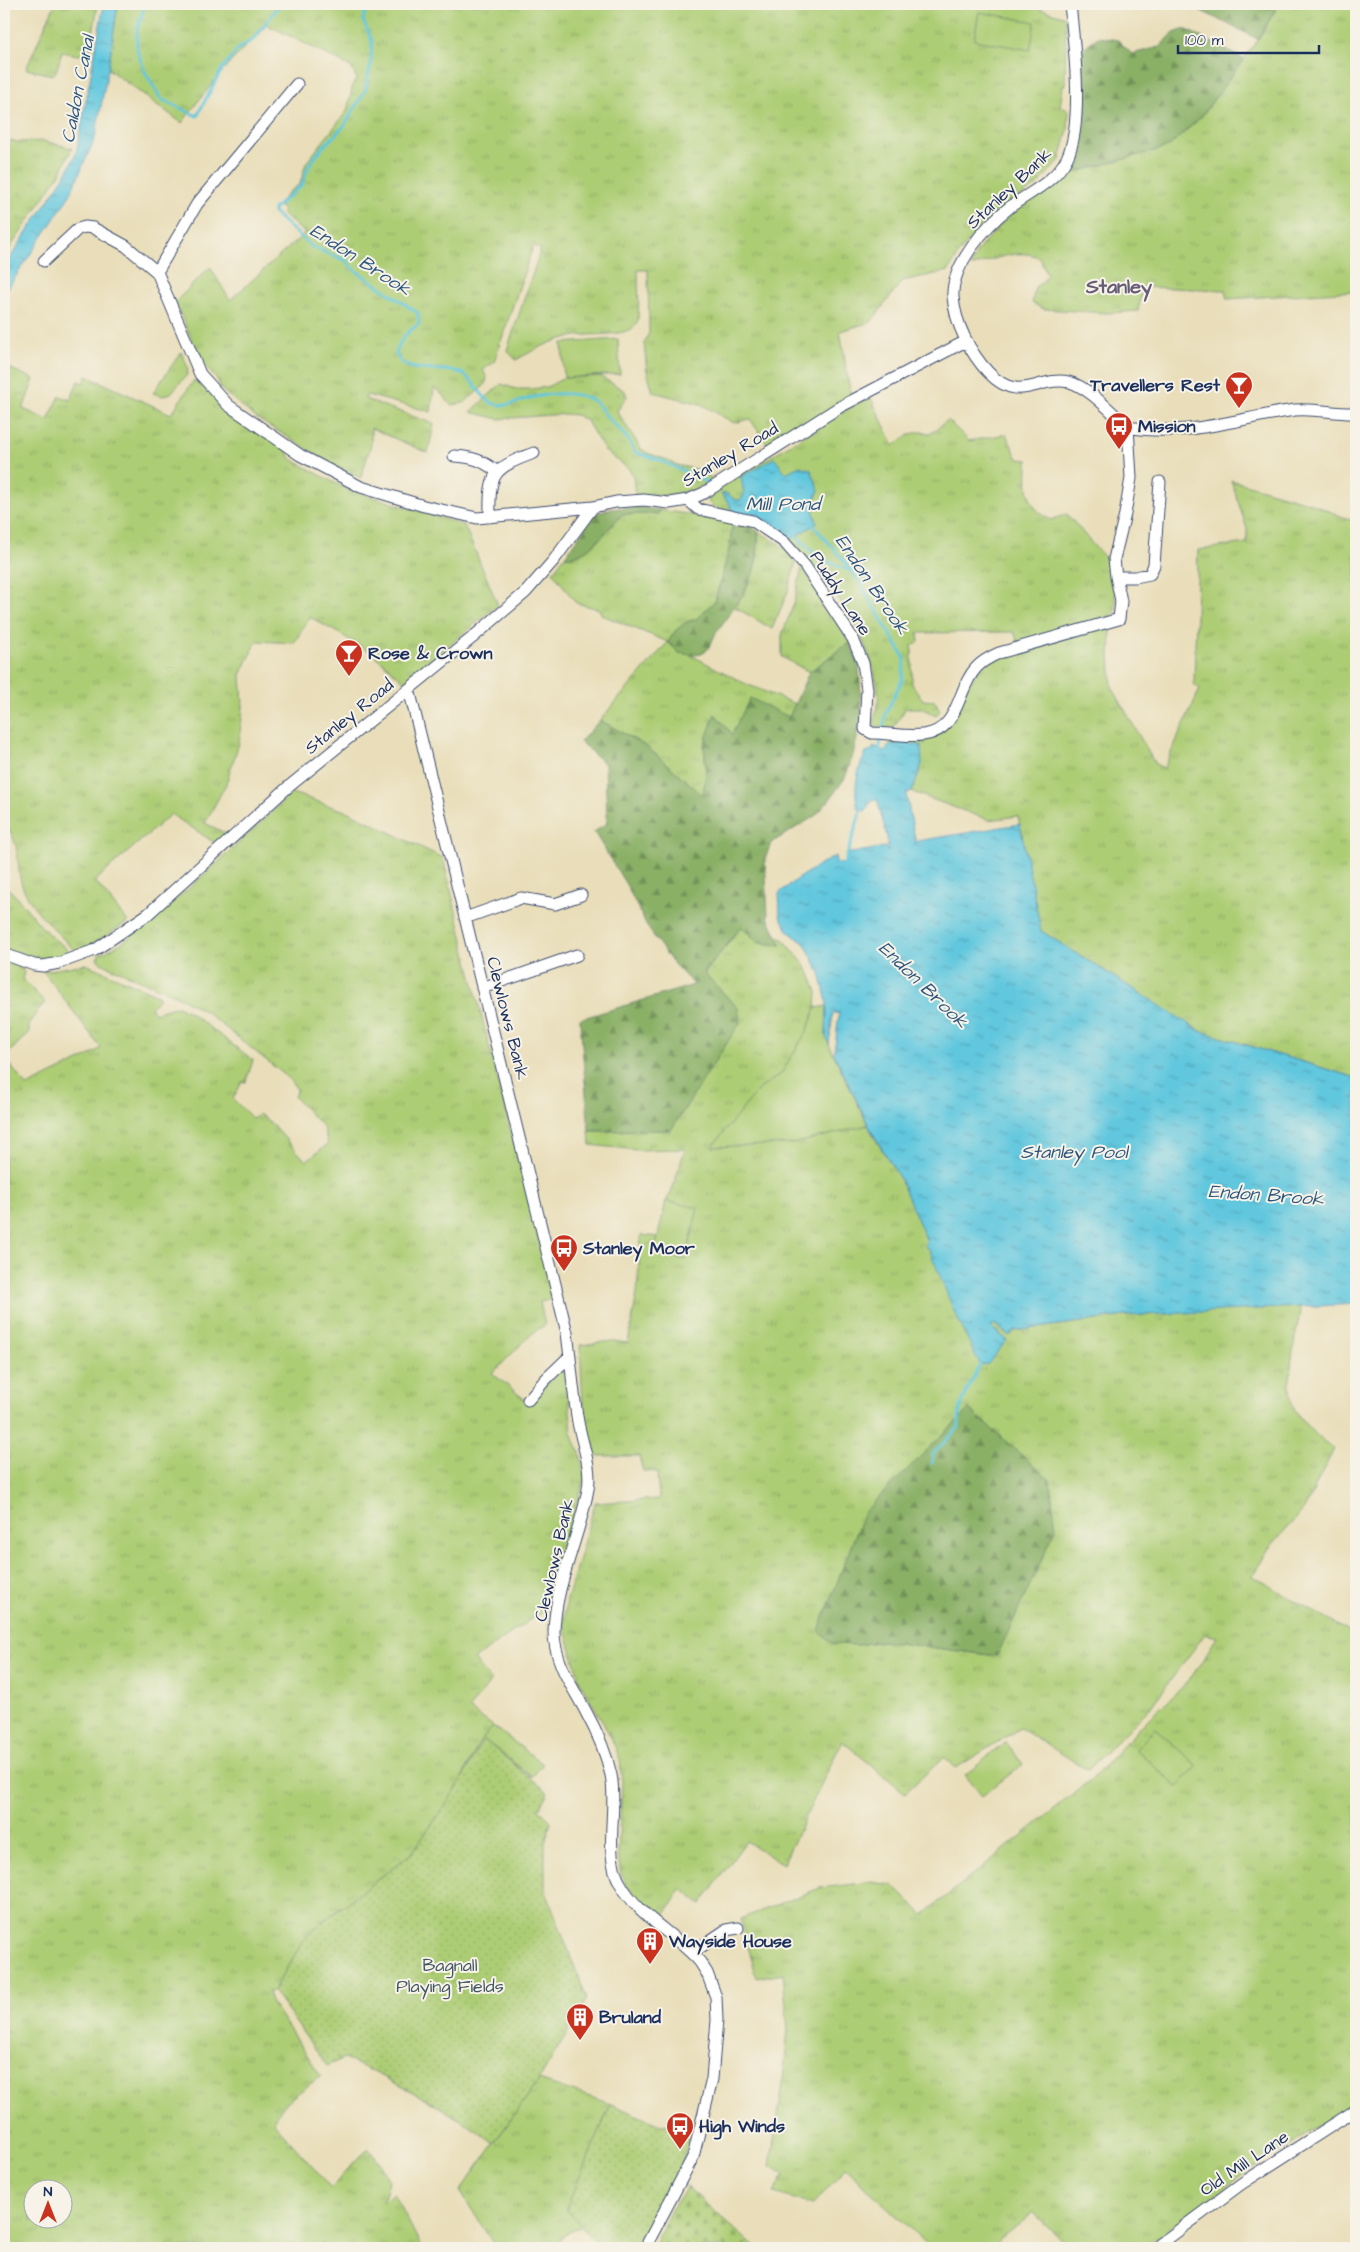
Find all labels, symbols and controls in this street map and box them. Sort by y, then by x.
scale bar [1178,22,1319,54]
water label: Caldon Canal [55,30,103,145]
text: 100 m [1185,30,1224,51]
street label: Stanley Bank [961,142,1058,235]
water label: Endon Brook [304,218,416,303]
district label: Stanley [1085,273,1152,302]
bar icon: Travellers Rest [1224,370,1254,409]
place label: Travellers Rest [1089,373,1221,398]
bus stop icon: Mission [1104,411,1134,450]
place label: Mission [1138,414,1196,439]
street label: Stanley Road [678,416,783,494]
water label: Mill Pond [746,491,824,518]
water label: Endon Brook [828,529,915,640]
street label: Puddy Lane [803,546,877,641]
bar icon: Rose & Crown [334,638,364,677]
place label: Rose & Crown [368,641,493,666]
street label: Stanley Road [299,673,400,761]
water label: Endon Brook [872,935,974,1035]
street label: Clewlows Bank [480,954,535,1082]
water label: Stanley Pool [1021,1139,1130,1166]
water label: Endon Brook [1207,1178,1325,1213]
bus stop icon: Stanley Moor [549,1233,579,1272]
place label: Stanley Moor [582,1236,695,1262]
street label: Clewlows Bank [528,1496,581,1624]
building icon: Wayside House [635,1926,665,1965]
place label: Wayside House [668,1929,792,1955]
park label: Bagnall Playing Fields [396,1953,504,2000]
building icon: Bruland [565,2002,595,2041]
place label: Bruland [599,2005,662,2030]
bus stop icon: High Winds [665,2111,695,2150]
place label: High Winds [699,2114,785,2140]
street label: Old Mill Lane [1195,2124,1294,2202]
north arrow [22,2180,72,2230]
text: N [44,2182,53,2202]

